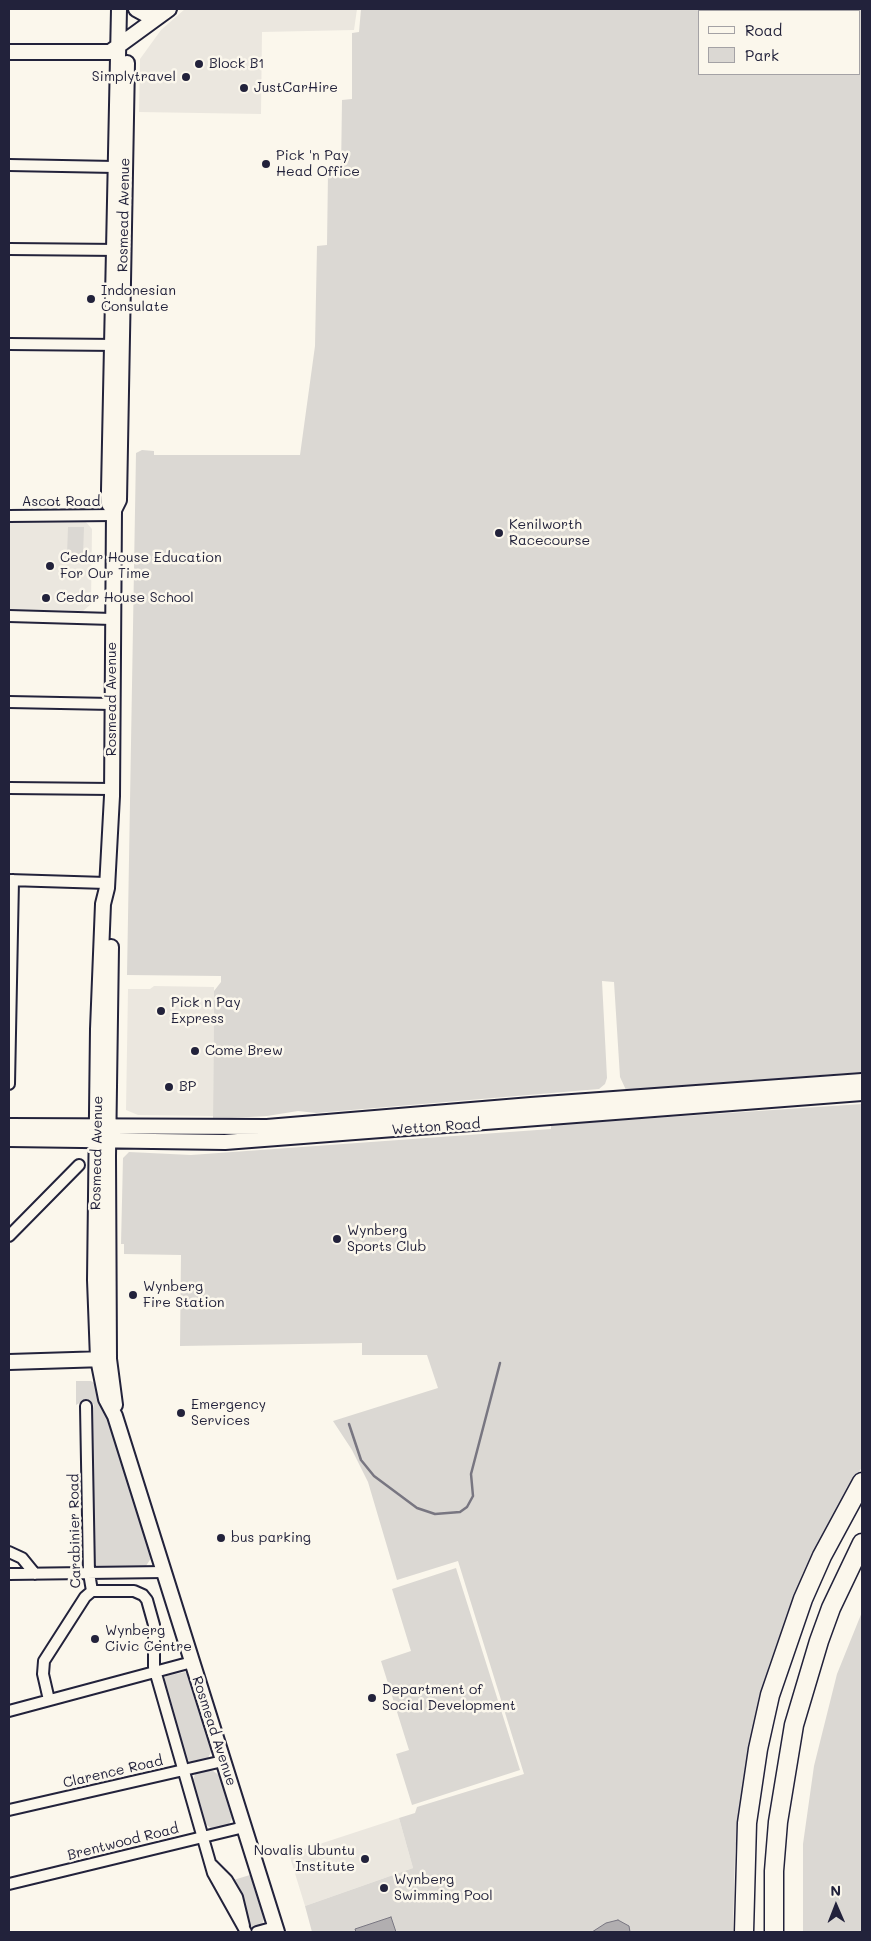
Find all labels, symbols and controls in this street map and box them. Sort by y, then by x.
legend [698,10,861,75]
text: Road [745,20,782,40]
text: Park [745,45,779,65]
place label: Block B1 [209,56,265,72]
marker: Block B1 [193,58,205,70]
place label: Simplytravel [92,69,176,85]
marker: Simplytravel [180,71,192,83]
place label: JustCarHire [254,80,338,96]
marker: JustCarHire [238,82,250,94]
place label: Pick 'n Pay Head Office [276,148,360,180]
street label: Rosmead Avenue [115,158,133,272]
marker: Pick 'n Pay Head Office [260,158,272,170]
place label: Indonesian Consulate [101,283,176,316]
marker: Indonesian Consulate [85,293,97,305]
street label: Ascot Road [22,494,100,510]
place label: Kenilworth Racecourse [509,517,590,550]
marker: Kenilworth Racecourse [493,527,505,539]
place label: Cedar House Education For Our Time [60,550,222,582]
marker: Cedar House Education For Our Time [44,560,56,572]
place label: Cedar House School [56,590,194,606]
marker: Cedar House School [40,592,52,604]
street label: Rosmead Avenue [104,642,120,756]
place label: Pick n Pay Express [171,995,241,1028]
marker: Pick n Pay Express [155,1005,167,1017]
place label: Come Brew [205,1043,283,1059]
marker: Come Brew [189,1045,201,1057]
place label: BP [179,1079,196,1095]
marker: BP [163,1081,175,1093]
street label: Rosmead Avenue [88,1096,106,1210]
street label: Wetton Road [391,1116,481,1138]
place label: Wynberg Sports Club [347,1223,426,1256]
marker: Wynberg Sports Club [331,1233,343,1245]
place label: Wynberg Fire Station [143,1279,225,1311]
marker: Wynberg Fire Station [127,1289,139,1301]
place label: Emergency Services [191,1397,266,1430]
marker: Emergency Services [175,1407,187,1419]
street label: Carabinier Road [66,1473,84,1589]
place label: bus parking [231,1530,311,1546]
marker: bus parking [215,1532,227,1544]
place label: Wynberg Civic Centre [105,1623,192,1655]
marker: Wynberg Civic Centre [89,1633,101,1645]
street label: Rosmead Avenue [188,1674,240,1788]
place label: Department of Social Development [382,1682,516,1714]
marker: Department of Social Development [366,1692,378,1704]
street label: Clarence Road [61,1752,165,1792]
street label: Brentwood Road [66,1820,180,1864]
place label: Novalis Ubuntu Institute [254,1843,355,1875]
marker: Novalis Ubuntu Institute [359,1853,371,1865]
place label: Wynberg Swimming Pool [394,1872,493,1904]
north arrow [811,1881,861,1931]
text: N [830,1881,841,1900]
marker: Wynberg Swimming Pool [378,1882,390,1894]

